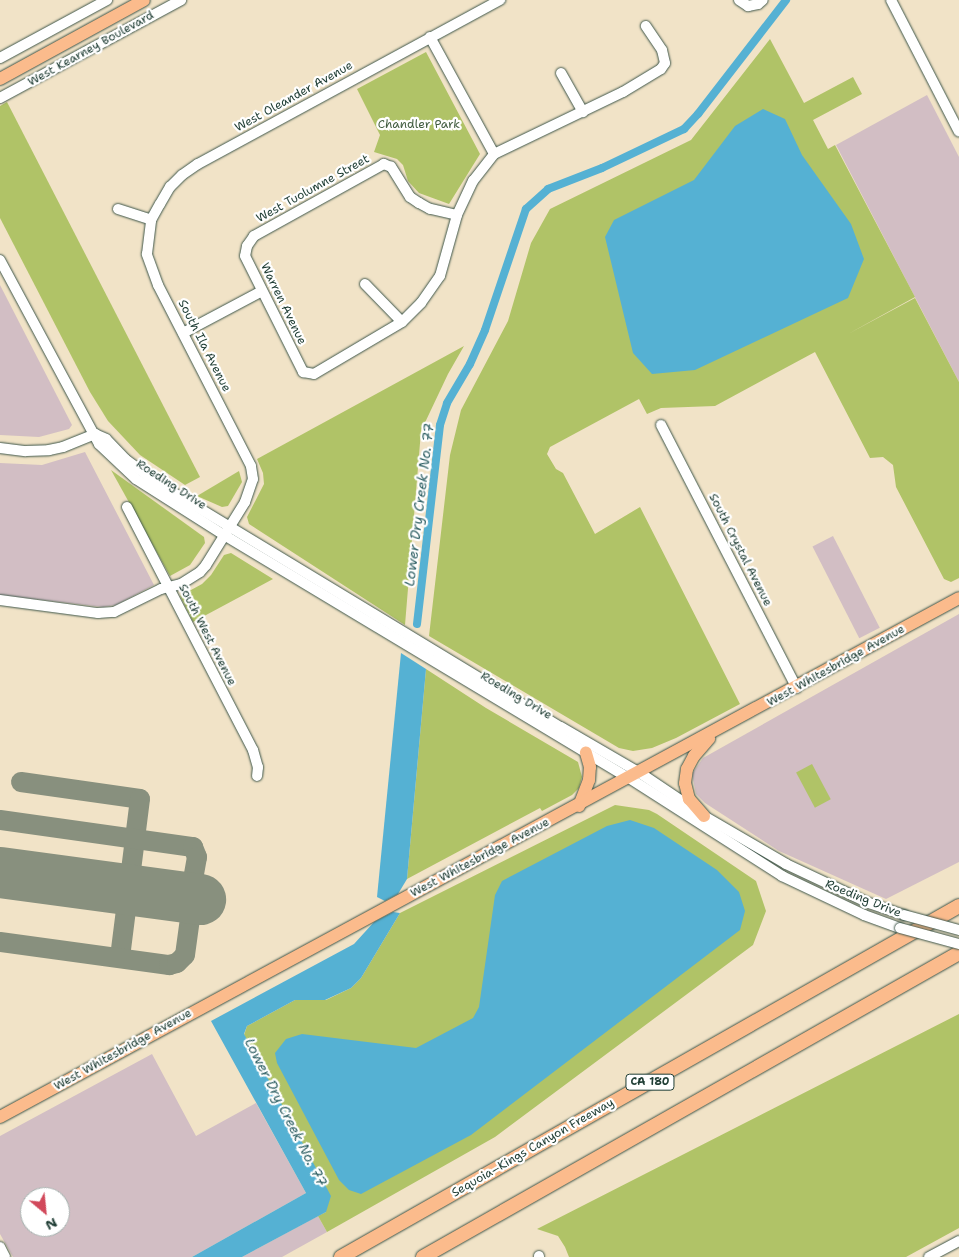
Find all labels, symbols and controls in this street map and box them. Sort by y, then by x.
street label: West Kearney Boulevard [25,8,157,90]
street label: West Oleander Avenue [233,59,355,135]
park label: Chandler Park [378,118,460,132]
street label: West Tuolumne Street [254,152,372,226]
street label: Warren Avenue [257,261,309,347]
street label: South Ila Avenue [175,298,233,394]
water label: Lower Dry Creek No. 77 [401,423,437,587]
street label: Roeding Drive [133,457,209,513]
street label: South Crystal Avenue [705,491,775,609]
street label: South West Avenue [175,582,239,688]
street label: West Whitesbridge Avenue [765,622,907,710]
street label: Roeding Drive [478,669,554,723]
street label: West Whitesbridge Avenue [408,815,552,901]
street label: Roeding Drive [823,877,903,921]
street label: West Whitesbridge Avenue [52,1006,194,1094]
water label: Lower Dry Creek No. 77 [241,1035,331,1189]
road number: CA 180 [625,1074,675,1090]
street label: Sequoia–Kings Canyon Freeway [449,1096,617,1200]
north arrow [20,1187,70,1237]
text: N [42,1214,61,1235]

